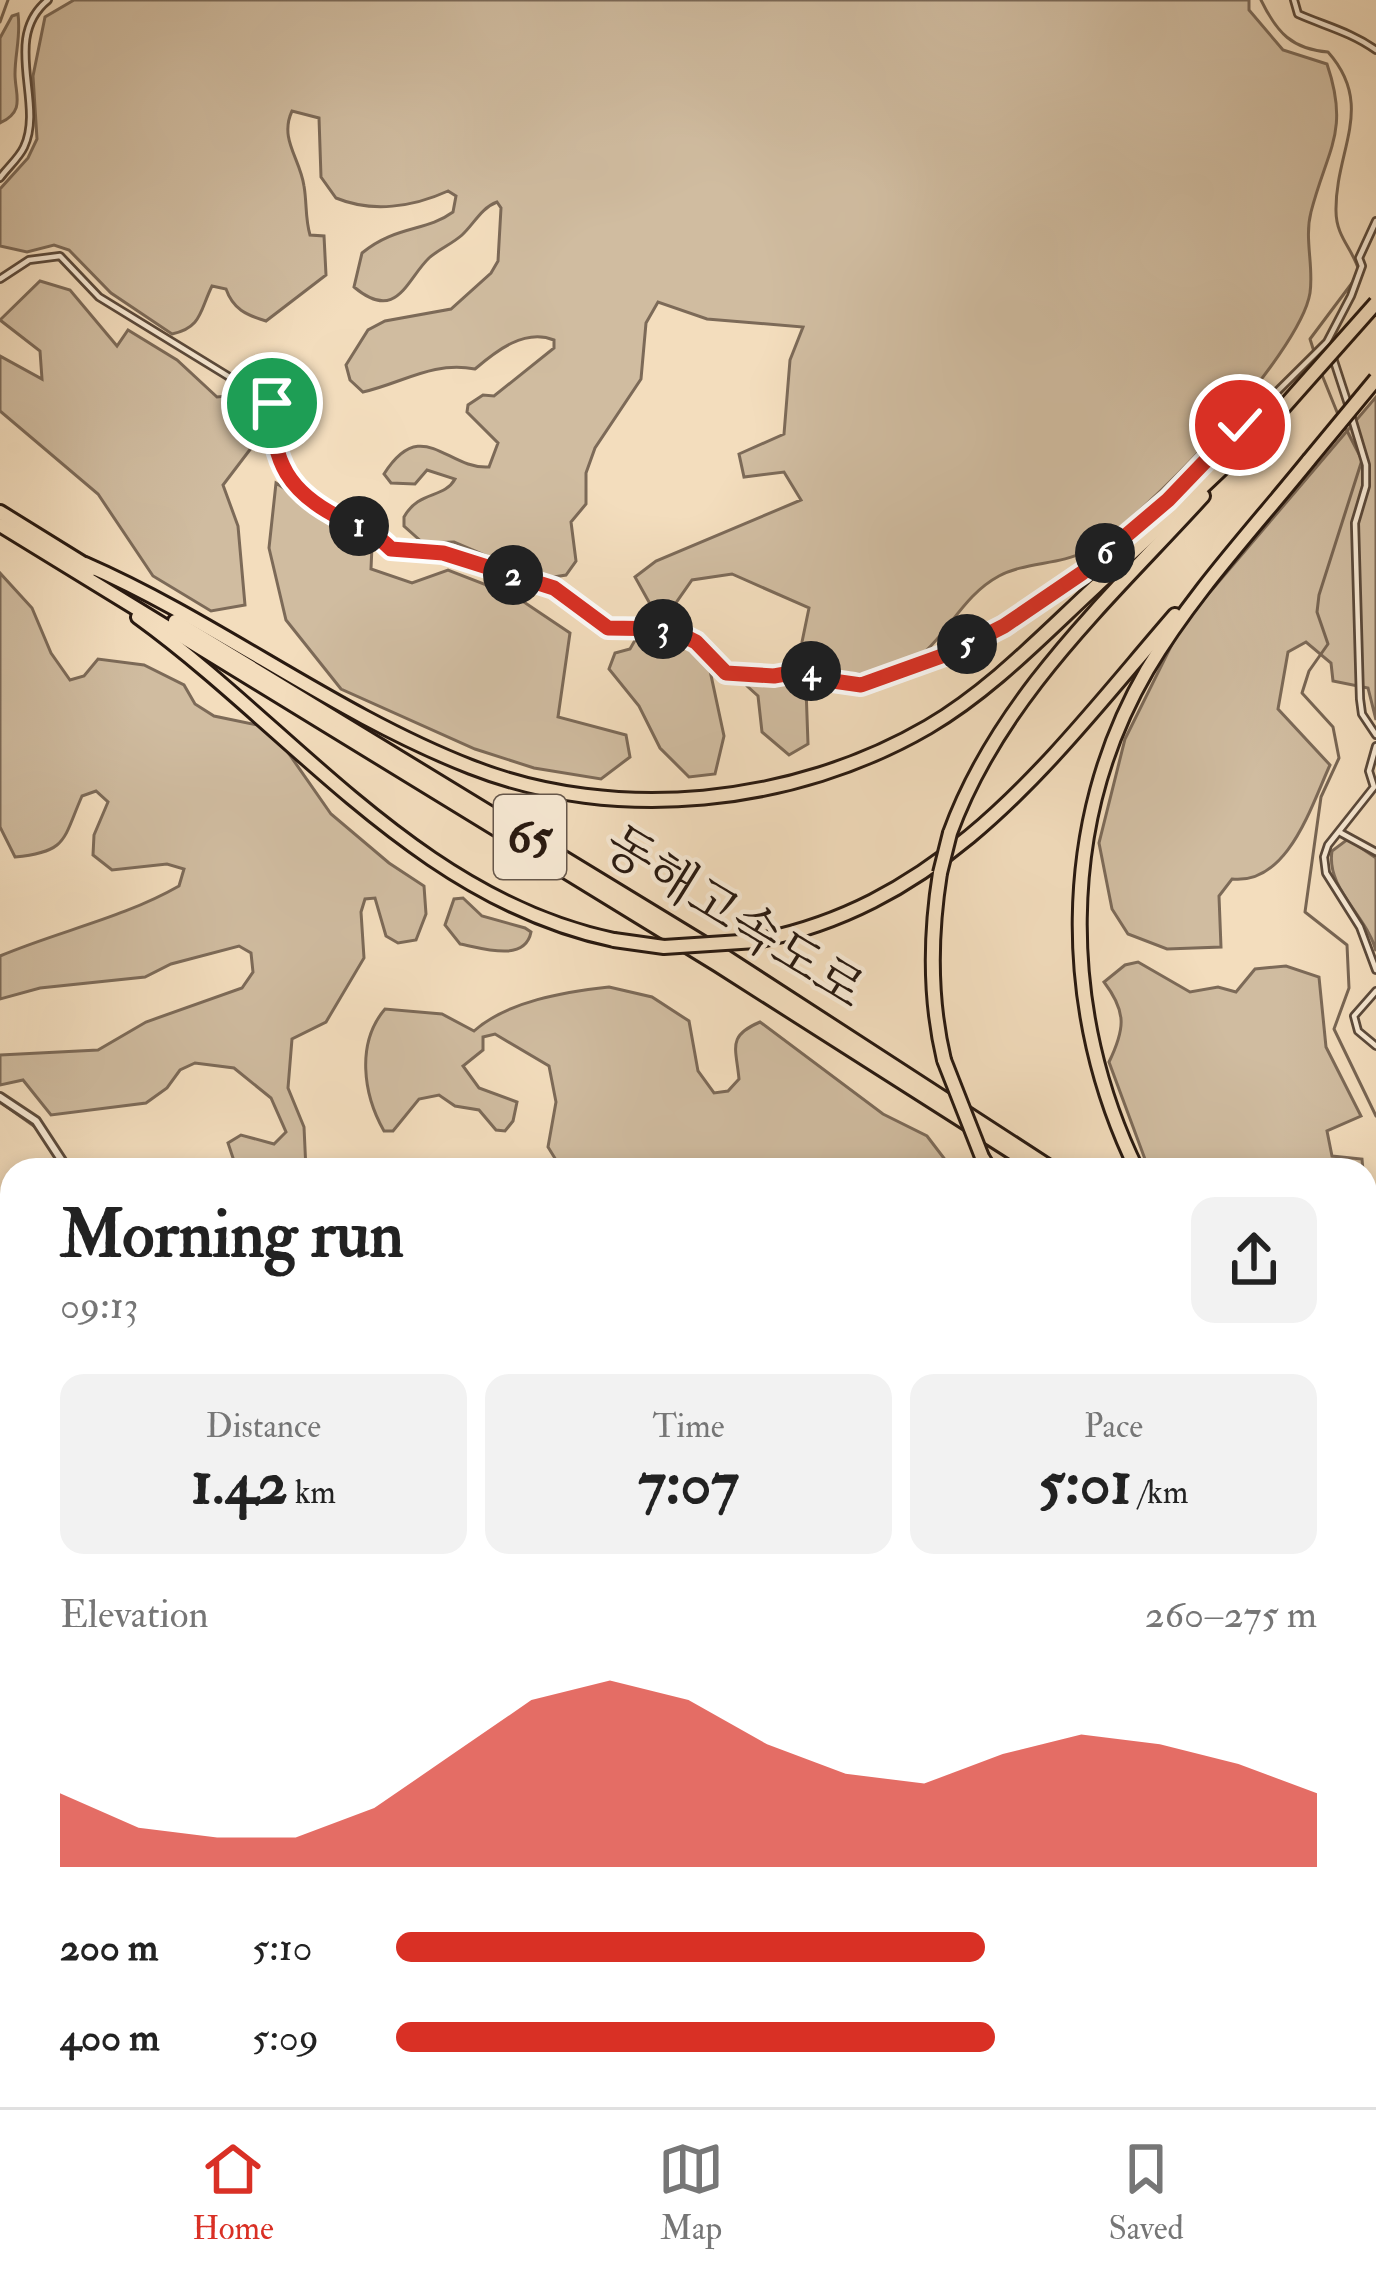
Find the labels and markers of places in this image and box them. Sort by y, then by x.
pin [221,352,323,454]
pin [1189,374,1291,476]
pin: 1 [329,496,389,556]
pin: 6 [1075,523,1135,583]
pin: 2 [483,545,543,605]
pin: 3 [633,599,693,659]
pin: 5 [937,614,997,674]
pin: 4 [781,641,841,701]

